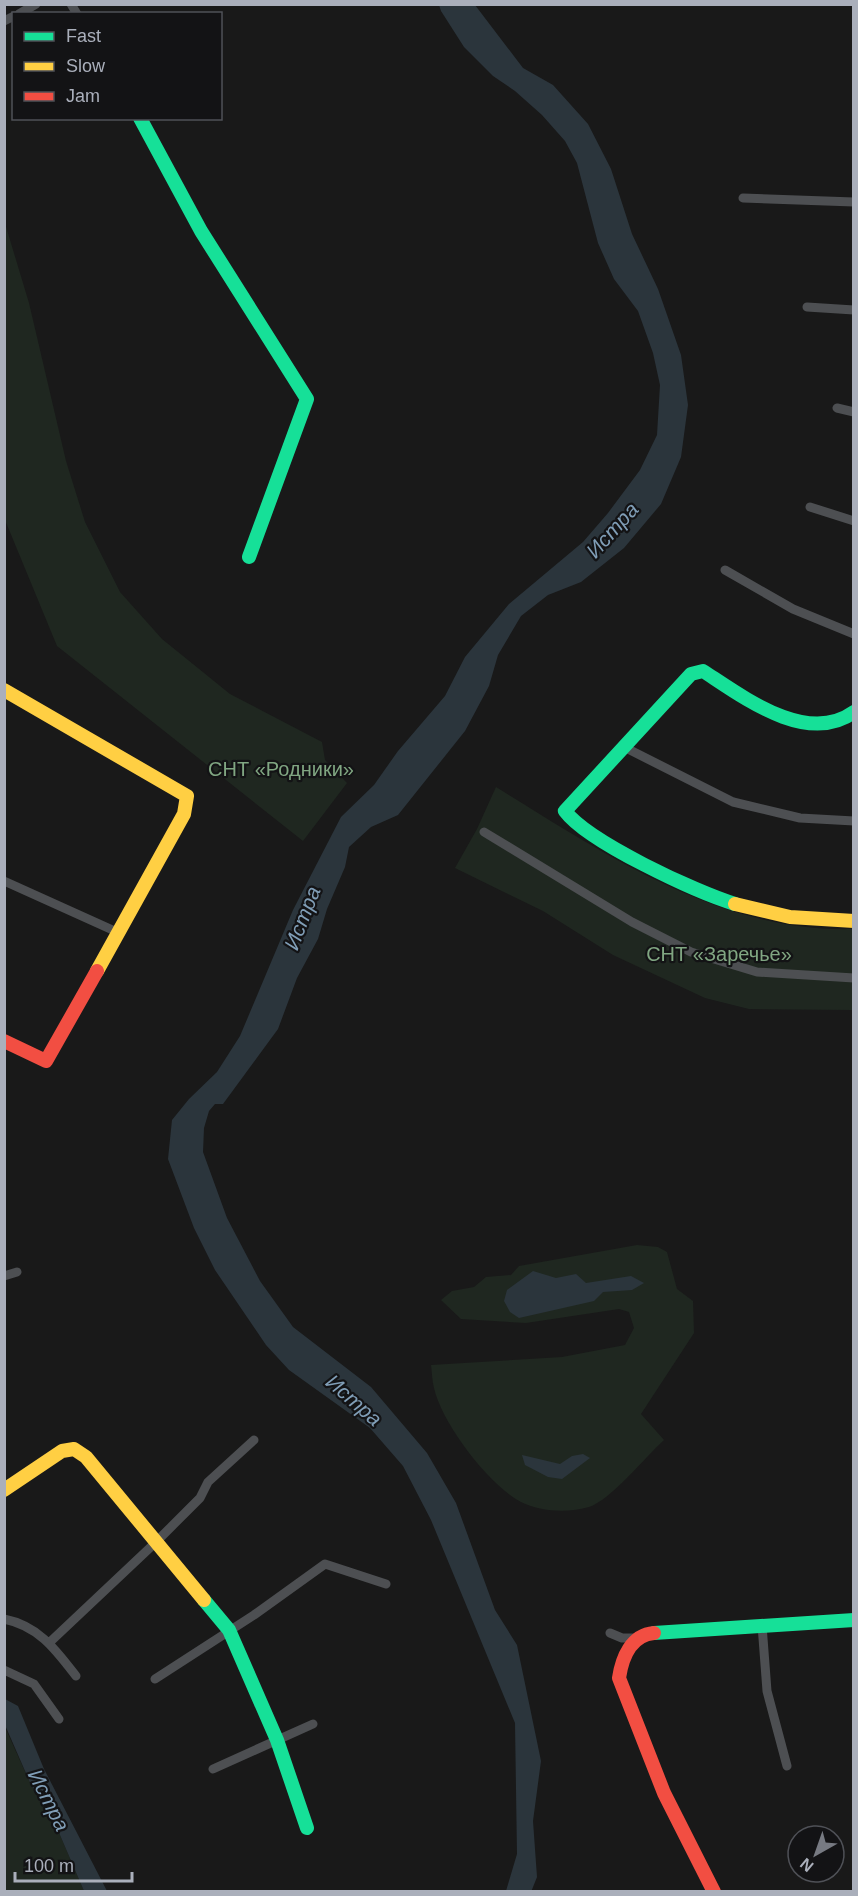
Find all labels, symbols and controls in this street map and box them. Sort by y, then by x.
legend [12,12,222,120]
text: Fast [66,26,101,46]
text: Slow [66,56,106,76]
text: Jam [66,86,100,106]
water label: Истра [581,498,643,562]
park label: СНТ «Родники» [208,758,354,780]
water label: Истра [279,883,325,953]
park label: СНТ «Заречье» [646,943,792,965]
water label: Истра [321,1370,387,1430]
water label: Истра [24,1765,74,1835]
north arrow [786,1824,846,1884]
scale bar [15,1845,132,1883]
text: N [797,1855,817,1875]
text: 100 m [24,1856,74,1876]

